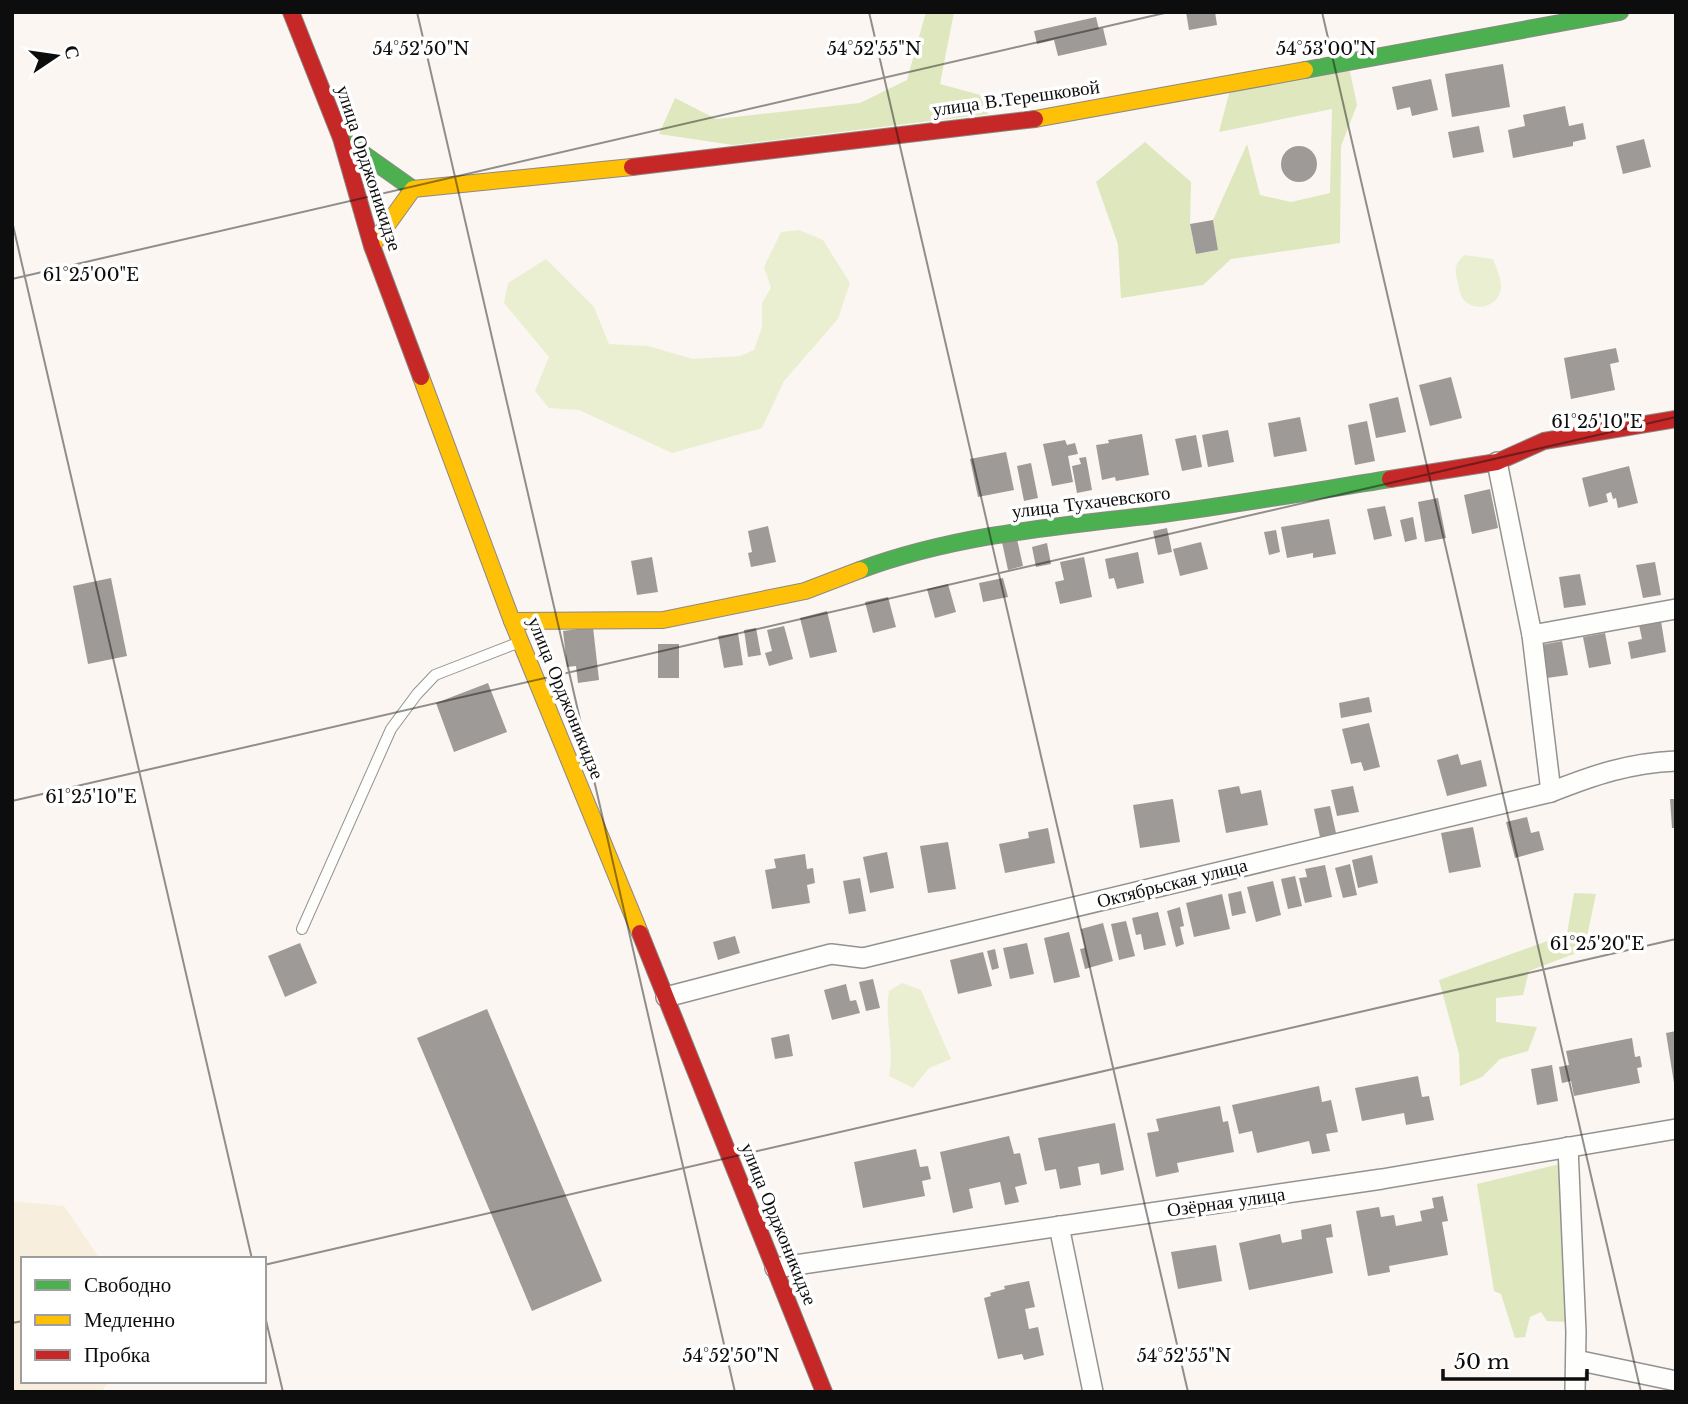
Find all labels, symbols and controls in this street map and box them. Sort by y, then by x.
north arrow [21,21,91,91]
text: 54°52'50"N [372,38,470,60]
text: 54°52'55"N [827,38,921,60]
text: 54°53'00"N [1276,38,1376,60]
text: С [59,43,85,62]
street label: улица В.Терешковой [931,75,1101,121]
street label: улица Орджоникидзе [331,82,407,254]
text: 61°25'00"E [43,264,139,286]
text: 61°25'10"E [1551,411,1643,433]
street label: улица Тухачевского [1011,481,1171,523]
street label: улица Орджоникидзе [523,614,609,782]
text: 61°25'10"E [45,786,137,808]
street label: Октябрьская улица [1094,853,1250,913]
text: 61°25'20"E [1550,933,1644,955]
street label: улица Орджоникидзе [736,1140,822,1308]
street label: Озёрная улица [1166,1182,1287,1222]
legend [21,1257,266,1383]
text: Свободно [84,1272,171,1298]
text: Медленно [84,1307,175,1333]
scale bar [1443,1338,1586,1382]
text: Пробка [84,1342,151,1368]
text: 54°52'50"N [682,1345,780,1367]
text: 54°52'55"N [1137,1345,1231,1367]
text: 50 m [1454,1349,1510,1375]

